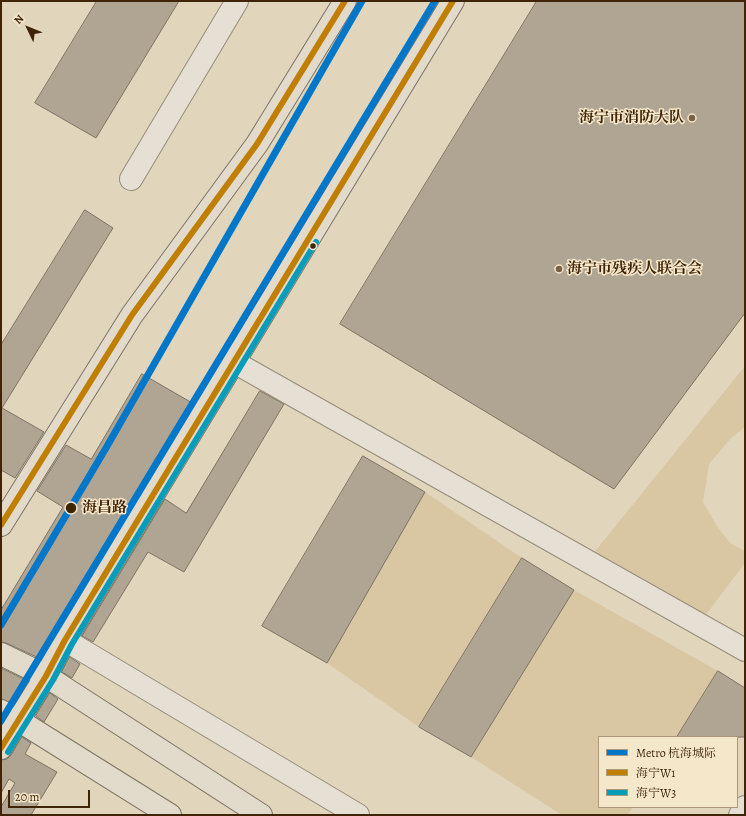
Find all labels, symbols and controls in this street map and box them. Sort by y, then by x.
north arrow [8,8,48,48]
text: N [11,11,27,28]
place label: 海宁市消防大队 [579,109,684,127]
marker: 海宁市消防大队 [687,113,697,123]
unlabelled marker [308,241,318,251]
place label: 海宁市残疾人联合会 [567,260,702,278]
marker: 海宁市残疾人联合会 [554,264,564,274]
place label: 海昌路 [82,499,127,517]
marker: 海昌路 [64,501,78,515]
legend [598,736,738,808]
text: Metro 杭海城际 [636,745,716,761]
text: 海宁W1 [636,765,675,781]
scale bar [10,782,92,808]
text: 海宁W3 [636,785,676,801]
text: 20 m [15,789,39,805]

